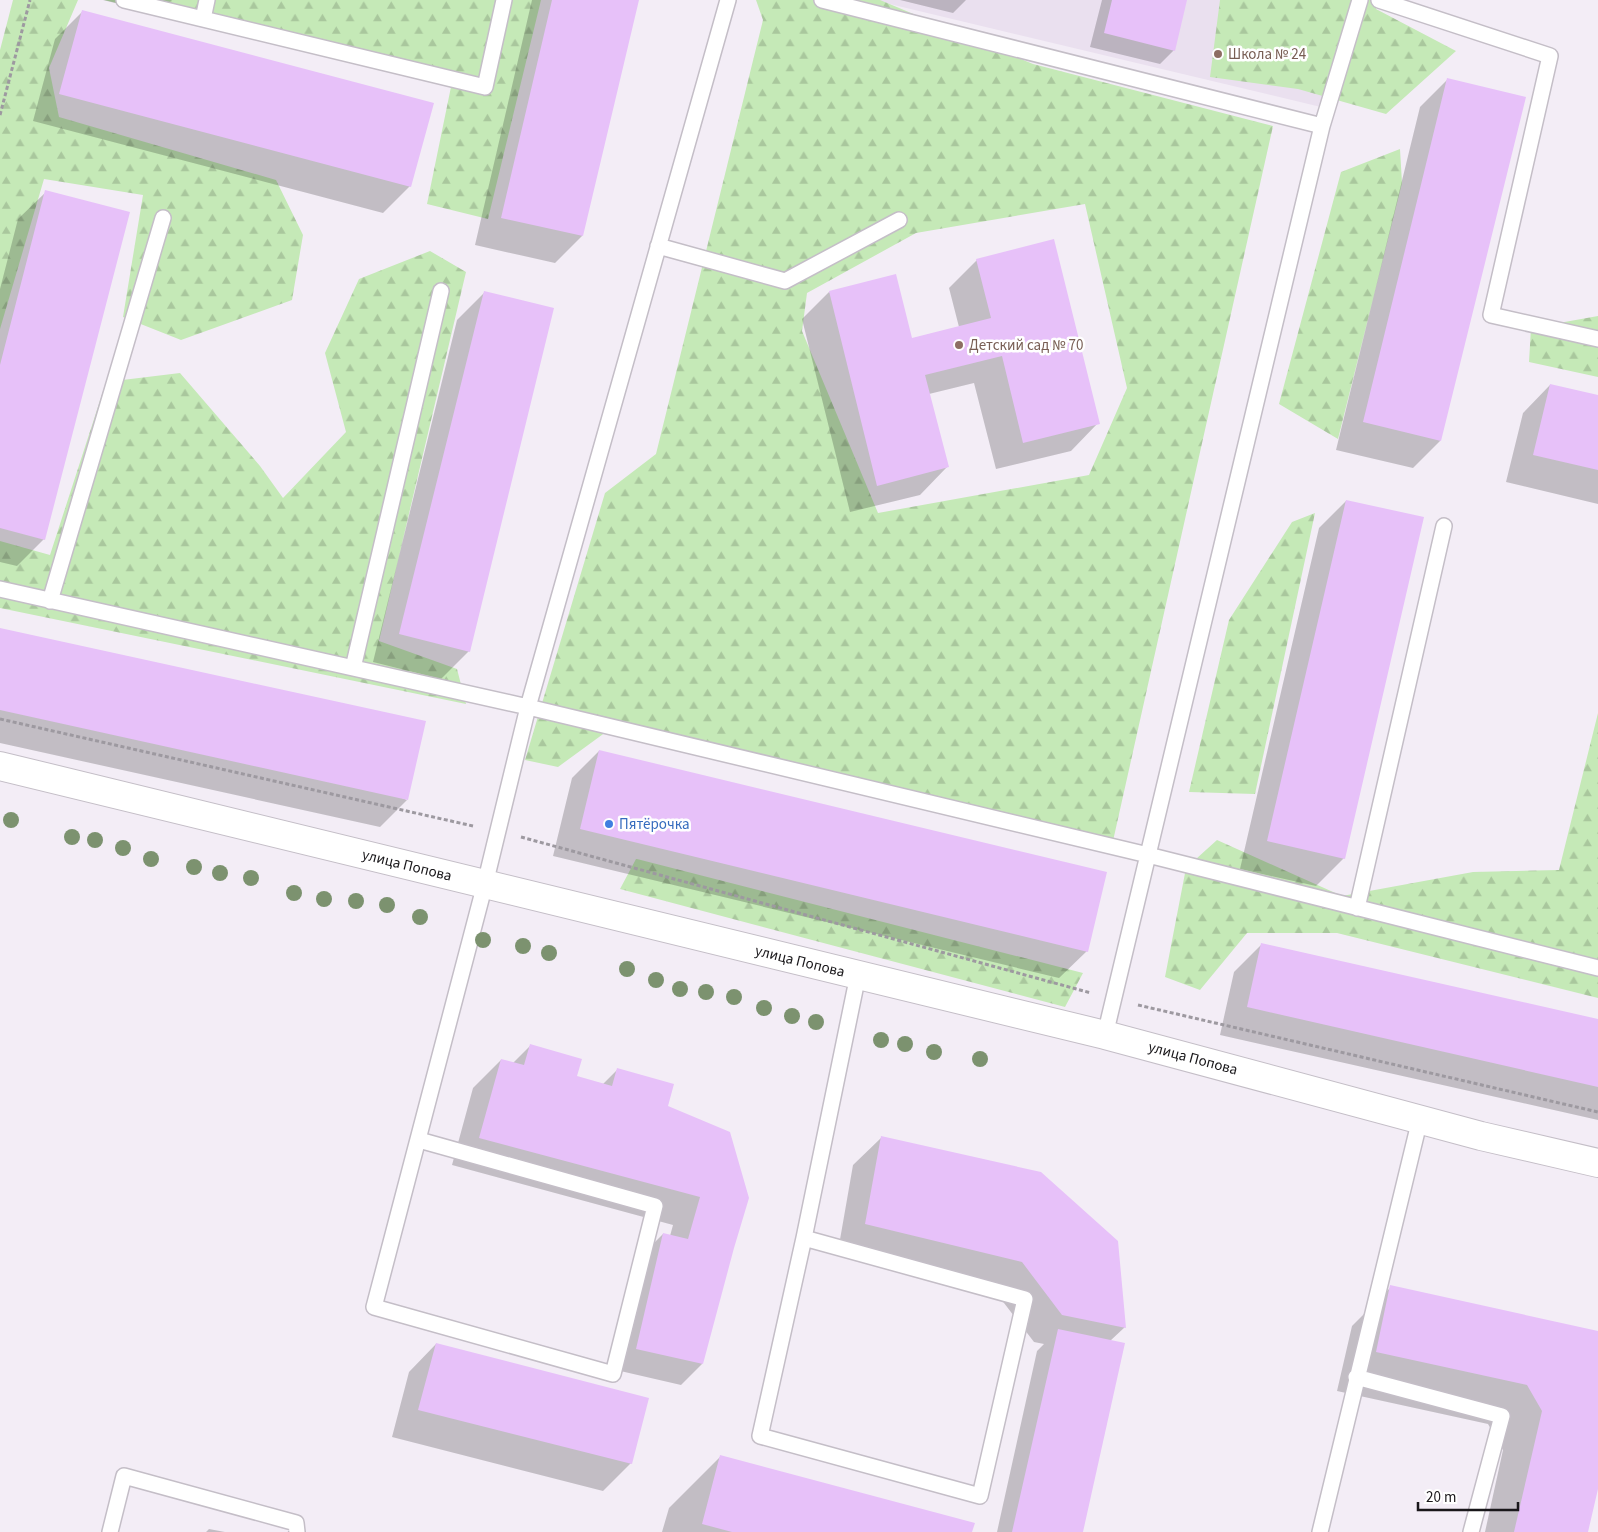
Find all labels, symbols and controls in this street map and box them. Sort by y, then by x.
place label: Школа № 24 [1228,44,1307,65]
marker: Школа № 24 [1212,48,1224,60]
place label: Детский сад № 70 [969,335,1083,356]
marker: Детский сад № 70 [953,339,965,351]
place label: Пятёрочка [619,814,690,835]
marker: Пятёрочка [603,818,615,830]
street label: улица Попова [360,844,454,887]
street label: улица Попова [753,940,847,983]
street label: улица Попова [1146,1036,1240,1080]
scale bar [1418,1480,1518,1512]
text: 20 m [1426,1487,1456,1508]

